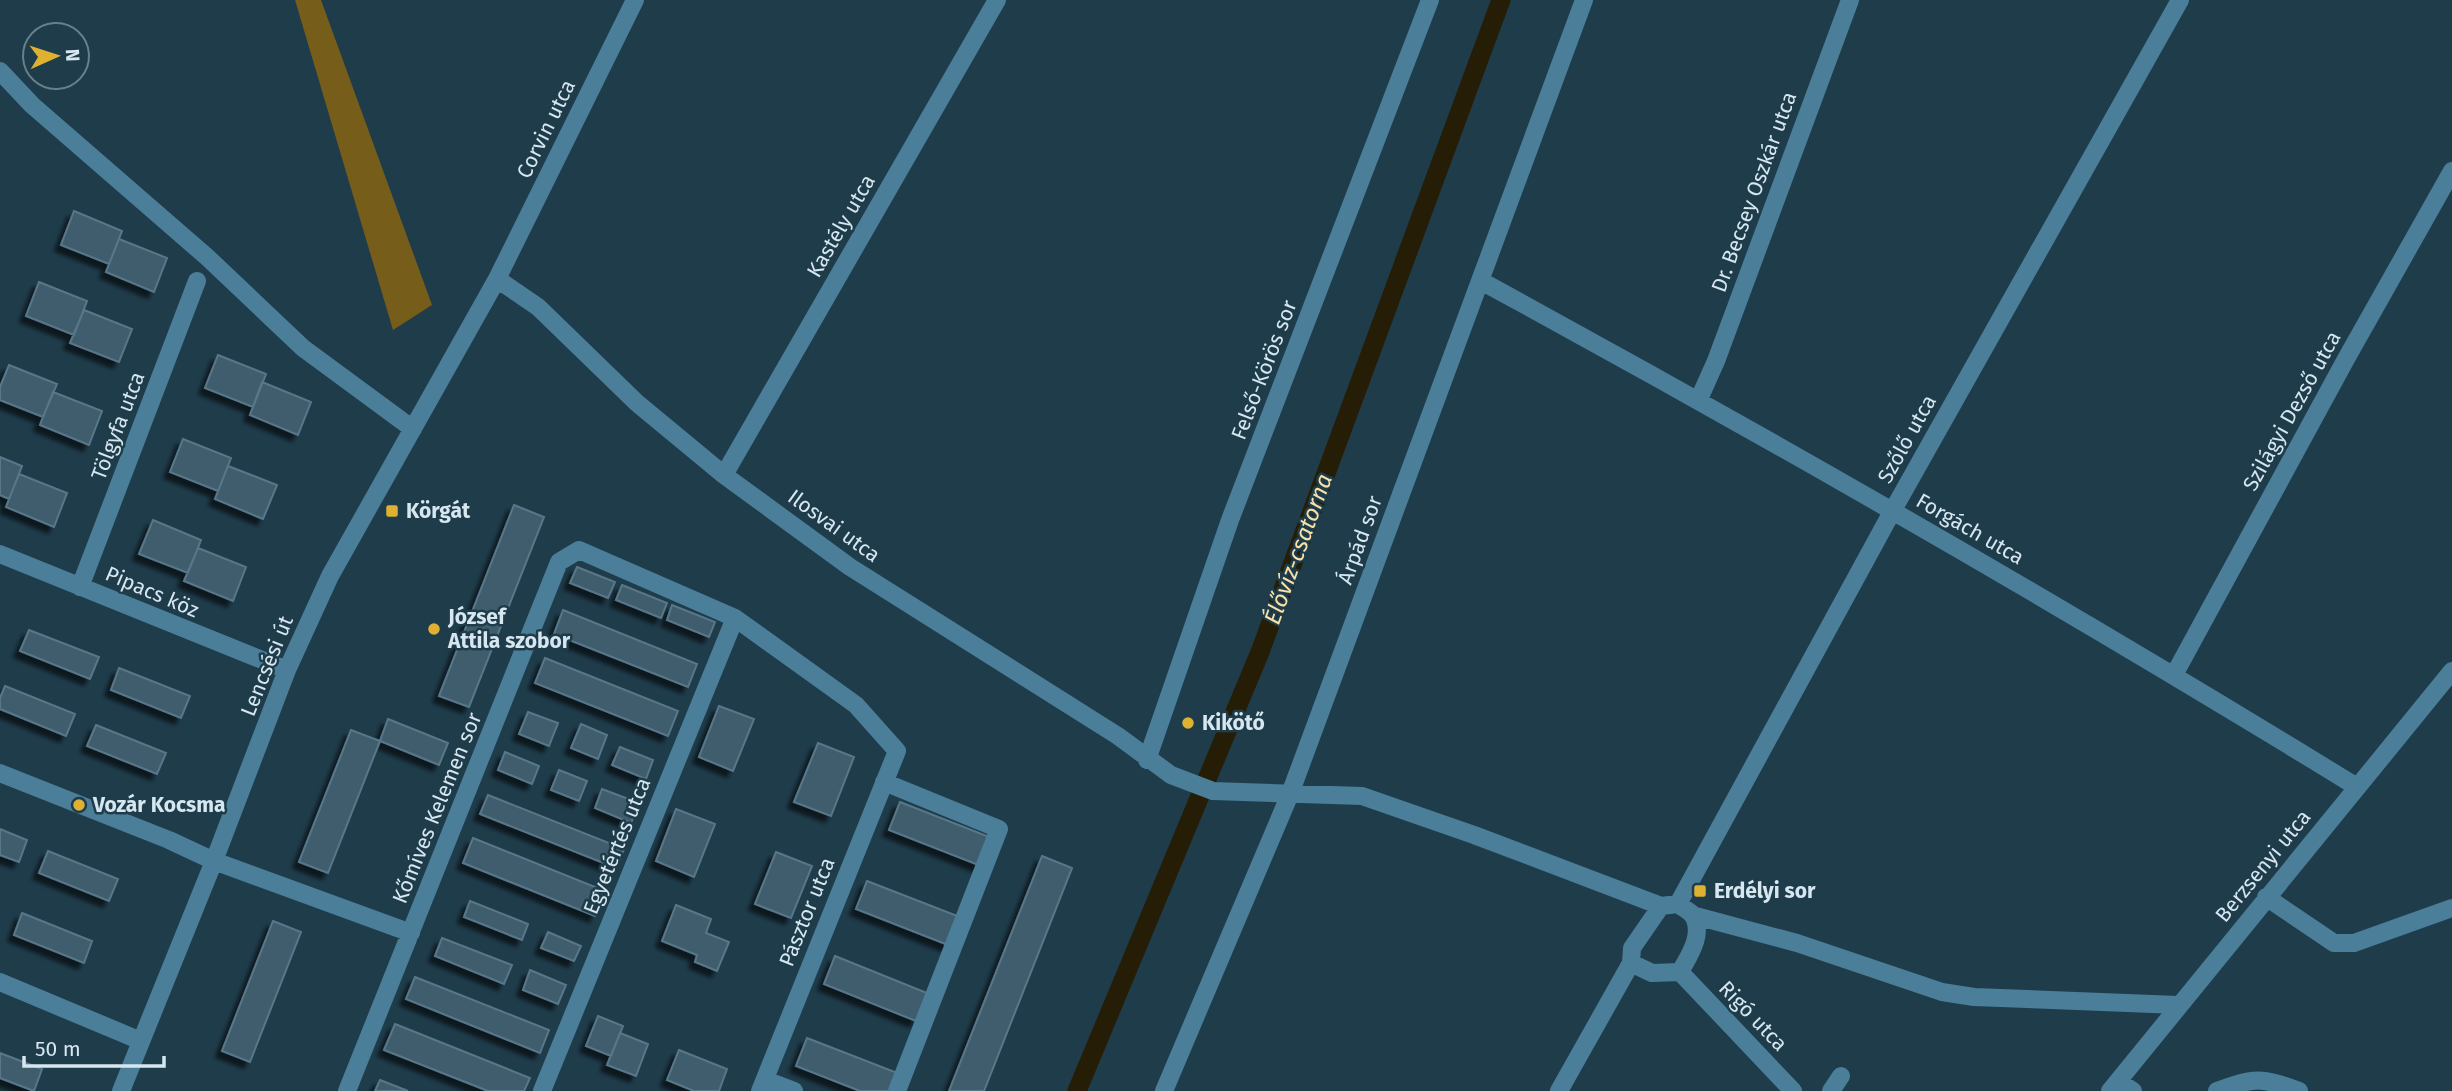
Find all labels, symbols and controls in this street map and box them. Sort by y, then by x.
north arrow [21,21,91,91]
text: N [61,48,84,62]
street label: Corvin utca [511,75,581,183]
street label: Dr. Becsey Oszkár utca [1706,88,1802,296]
street label: Kastély utca [801,170,881,282]
street label: Felső-Körös sor [1225,297,1303,443]
street label: Szilágyi Dezső utca [2237,327,2347,495]
street label: Tölgyfa utca [85,368,151,484]
street label: Szőlő utca [1872,390,1942,488]
water label: Élővíz-csatorna [1257,469,1338,628]
street label: Ilosvai utca [783,484,885,568]
street label: Forgách utca [1911,488,2029,570]
street label: Árpád sor [1332,492,1388,588]
place label: Körgát [406,498,471,524]
marker: Körgát [384,503,400,519]
street label: Pipacs köz [101,561,203,623]
place label: József Attila szobor [447,604,571,654]
street label: Lencsési út [235,612,299,720]
marker: József Attila szobor [426,621,442,637]
street label: Kőmíves Kelemen sor [387,709,487,907]
place label: Kikötő [1202,710,1265,736]
marker: Kikötő [1180,715,1196,731]
street label: Egyetértés utca [578,774,656,918]
place label: Vozár Kocsma [92,792,225,818]
marker: Vozár Kocsma [71,797,87,813]
street label: Berzsenyi utca [2210,805,2316,927]
street label: Pásztor utca [773,854,841,970]
place label: Erdélyi sor [1714,878,1816,904]
marker: Erdélyi sor [1692,883,1708,899]
street label: Rigó utca [1713,975,1793,1057]
scale bar [24,1024,164,1068]
text: 50 m [35,1036,81,1062]

